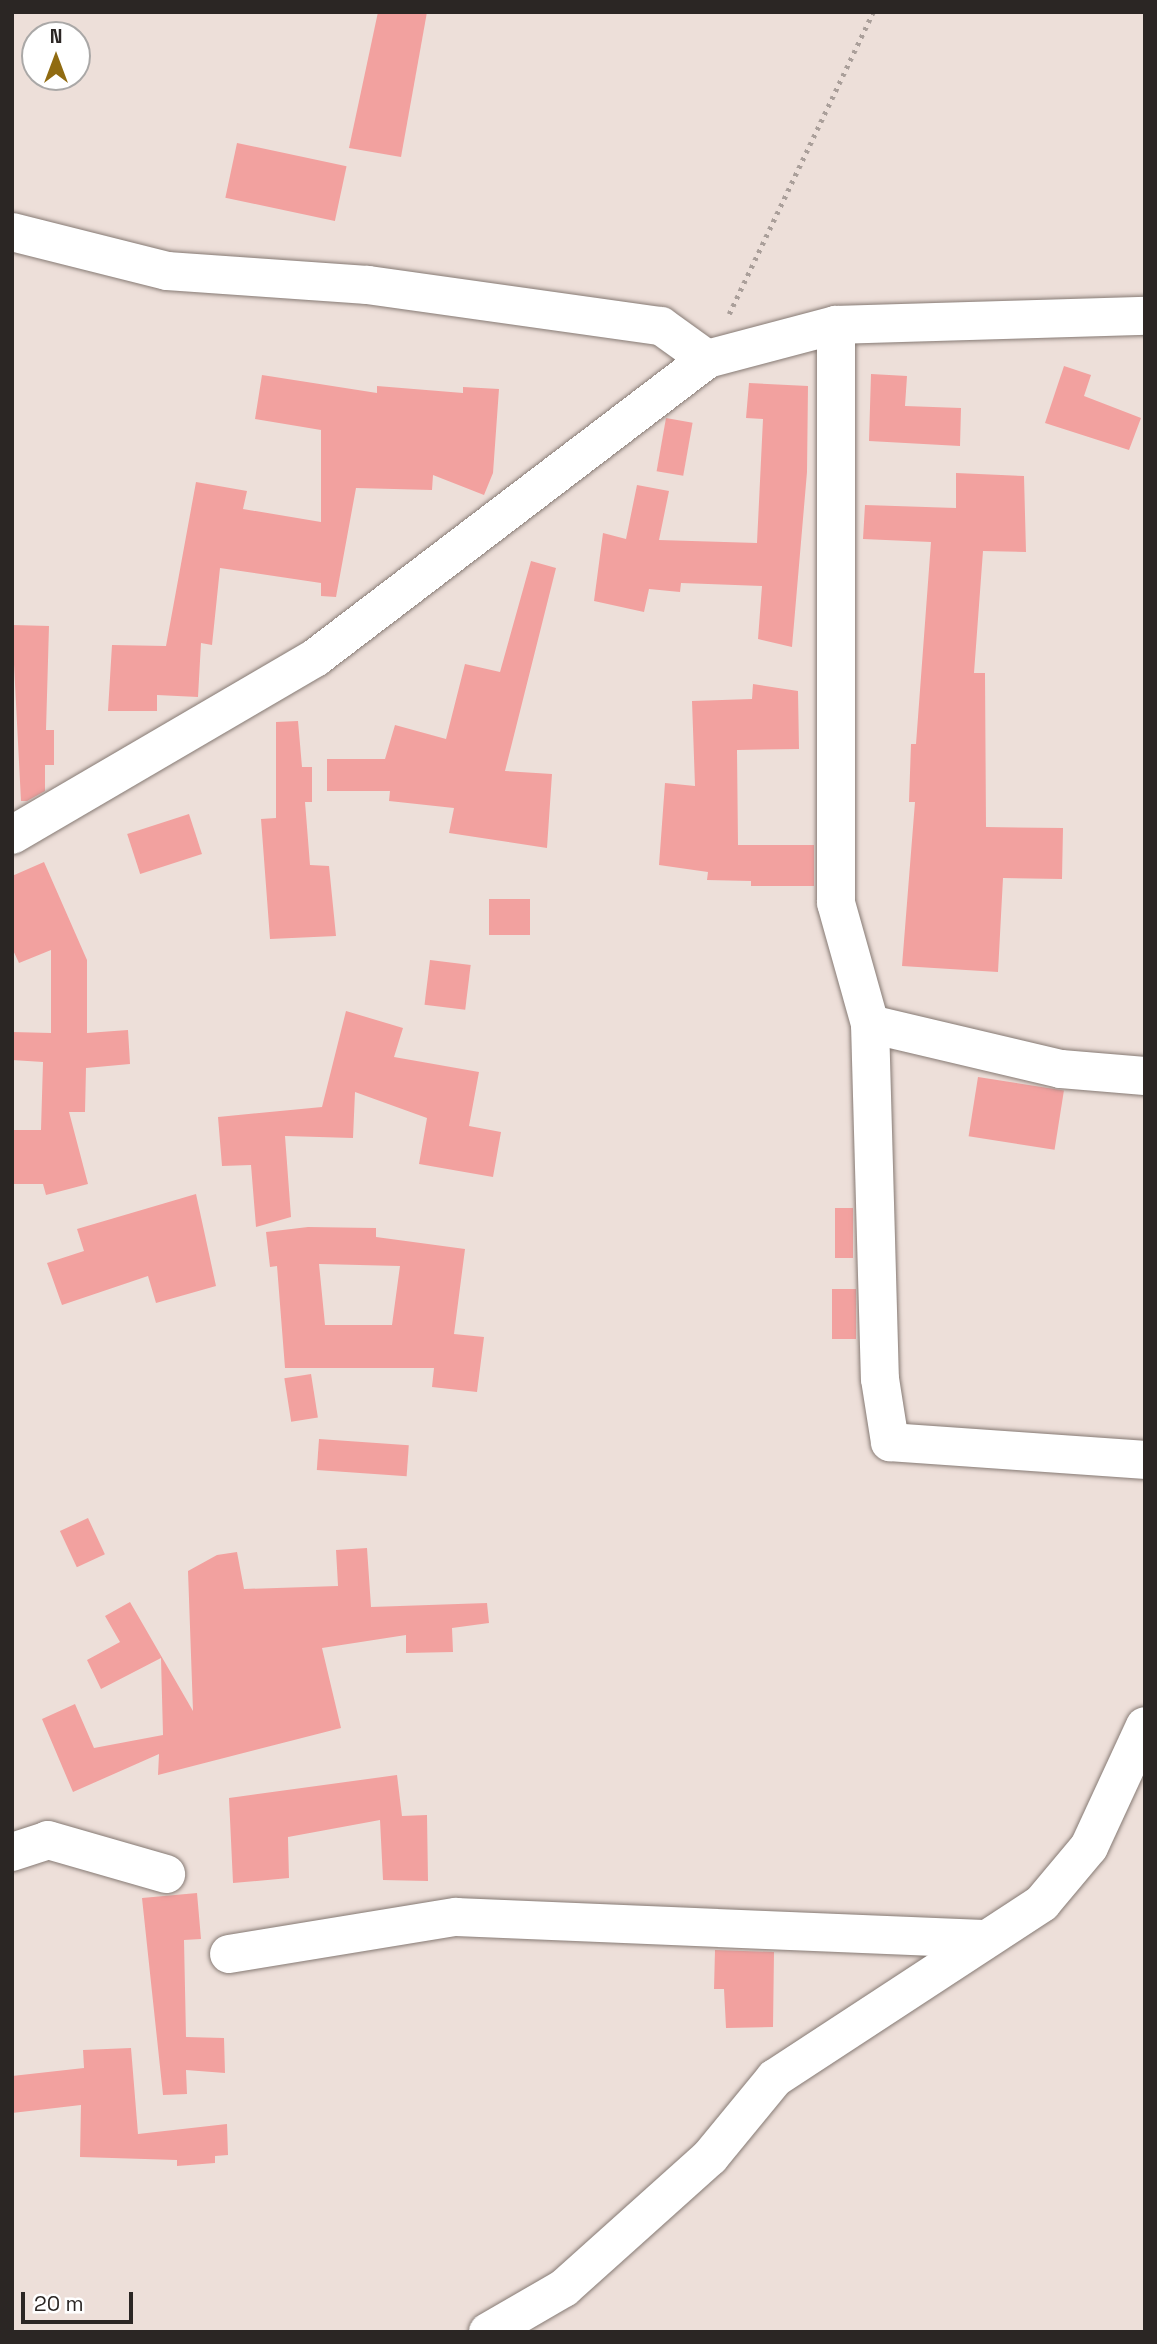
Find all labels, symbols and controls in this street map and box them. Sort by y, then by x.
north arrow [21,21,91,91]
text: N [50,24,62,49]
scale bar [24,2278,136,2322]
text: 20 m [34,2290,84,2317]

